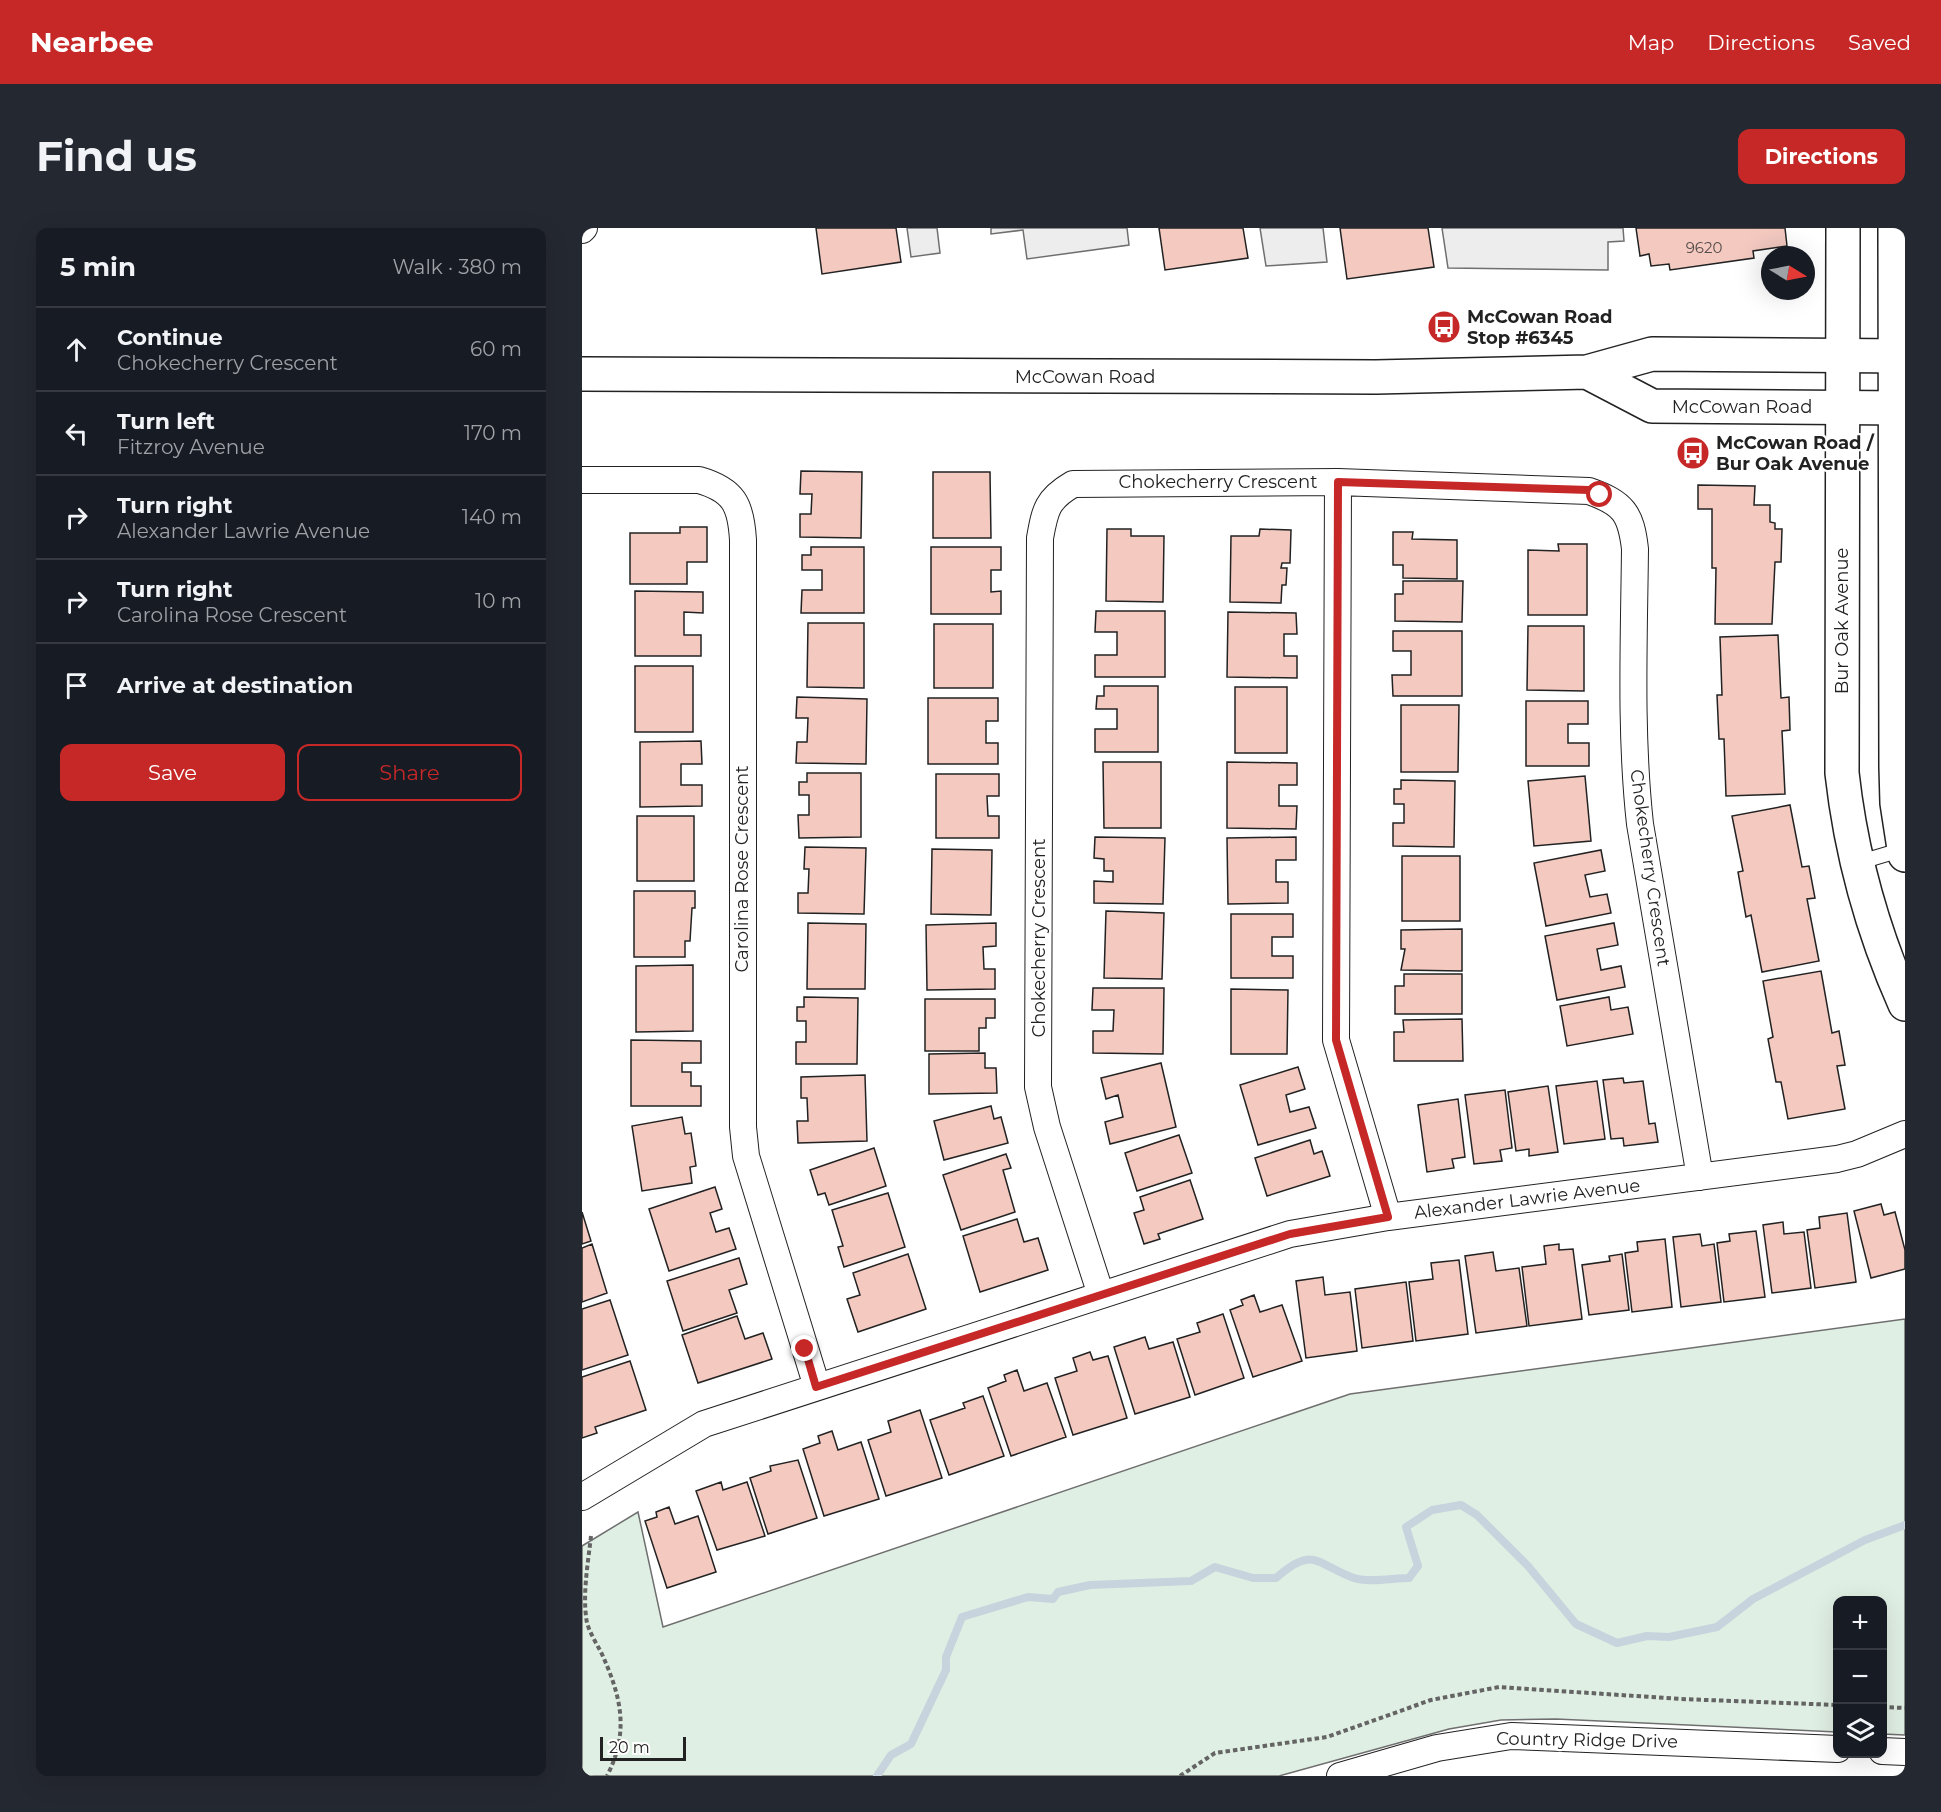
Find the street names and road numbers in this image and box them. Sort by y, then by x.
street label: McCowan Road [1015,366,1155,388]
street label: McCowan Road [1672,396,1812,418]
street label: Chokecherry Crescent [1119,471,1317,493]
street label: Bur Oak Avenue [1831,548,1853,694]
street label: Carolina Rose Crescent [731,765,753,973]
street label: Chokecherry Crescent [1625,768,1675,968]
street label: Chokecherry Crescent [1028,839,1050,1037]
street label: Alexander Lawrie Avenue [1413,1174,1642,1224]
street label: Country Ridge Drive [1496,1727,1678,1753]

